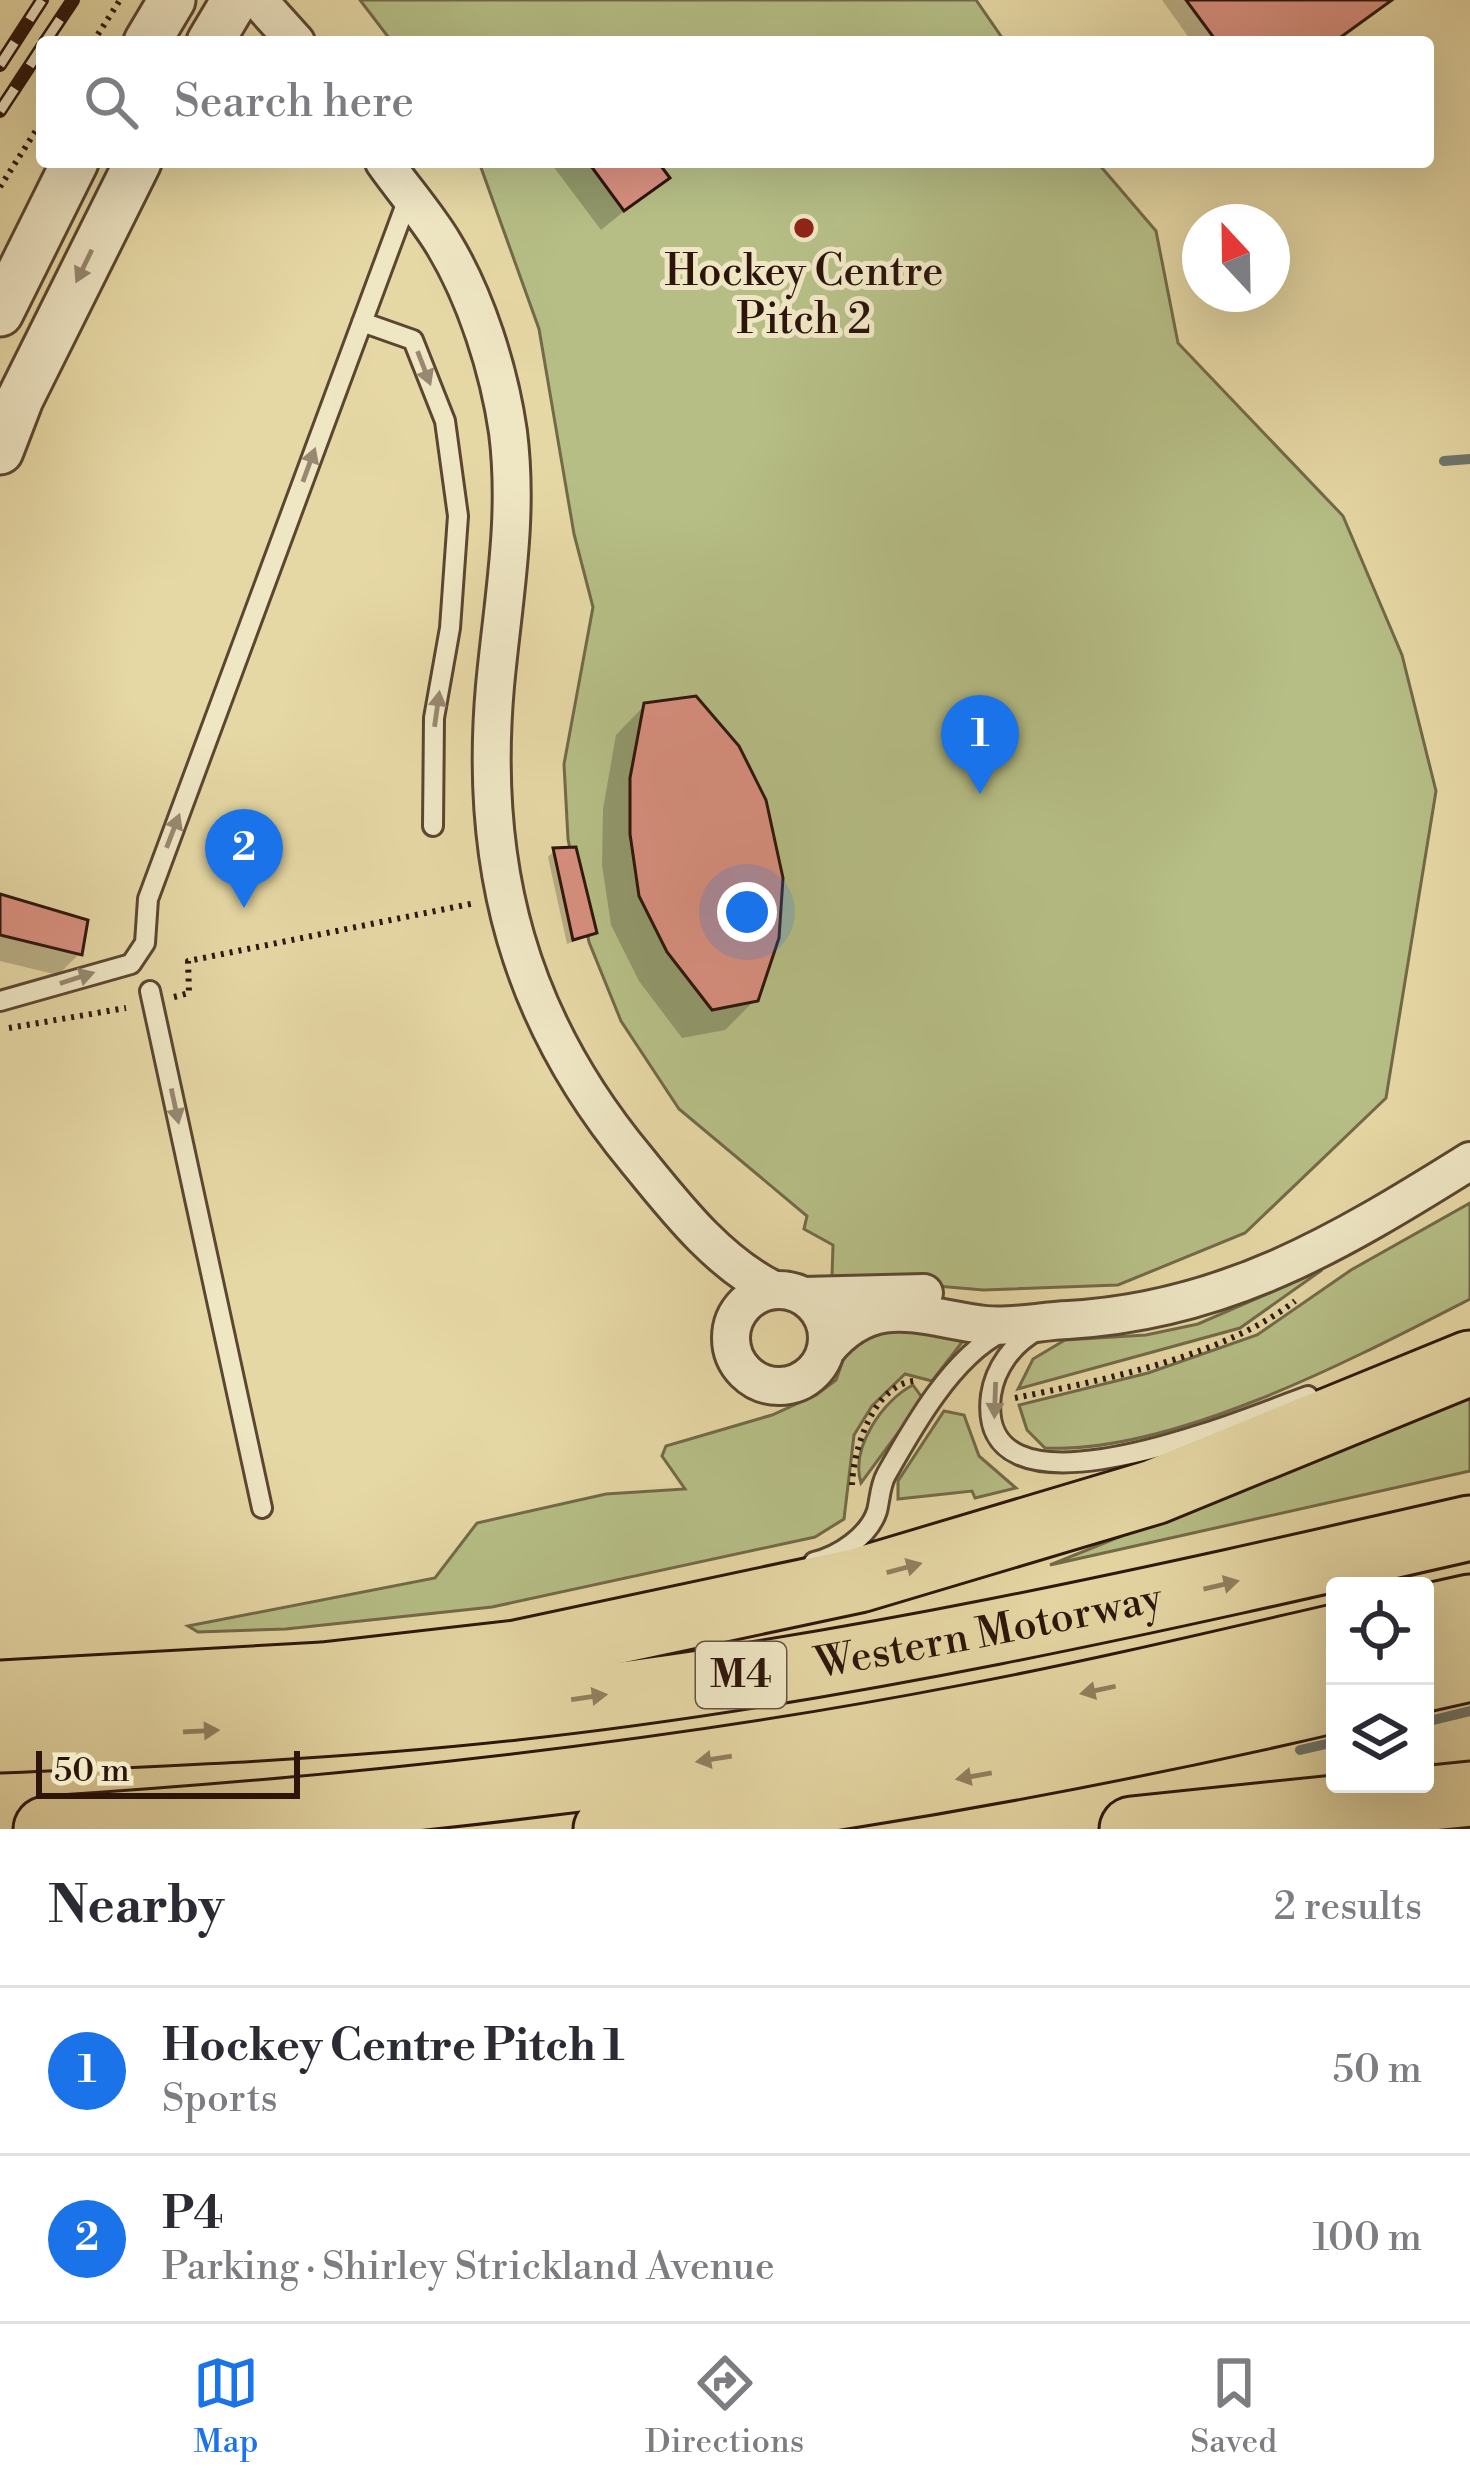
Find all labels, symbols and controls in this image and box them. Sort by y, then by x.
search box [36,36,1434,168]
icon: search [78,69,144,135]
text: Search here [174,74,414,131]
north arrow [1182,204,1290,312]
marker: Hockey Centre Pitch 2 [791,215,817,241]
place label: Hockey Centre Pitch 2 [664,246,944,347]
one-way arrow [74,249,94,284]
one-way arrow [415,350,434,386]
one-way arrow [301,447,319,483]
one-way arrow [428,690,447,728]
pin: 1 [941,695,1019,794]
pin: 2 [205,809,283,908]
one-way arrow [165,813,184,849]
your location [717,882,777,942]
one-way arrow [59,968,96,986]
one-way arrow [167,1087,186,1125]
one-way arrow [985,1382,1004,1420]
one-way arrow [886,1557,923,1576]
street label: Western Motorway [809,1571,1168,1691]
one-way arrow [1203,1574,1240,1593]
map controls [1326,1577,1434,1793]
button: locate [1326,1577,1434,1685]
road number: M4 [696,1642,786,1708]
one-way arrow [1078,1681,1116,1700]
button: layers [1326,1685,1434,1793]
one-way arrow [571,1687,608,1706]
one-way arrow [183,1722,221,1741]
scale bar [36,1745,300,1798]
one-way arrow [695,1750,732,1769]
text: 50 m [54,1751,130,1792]
one-way arrow [955,1766,992,1785]
text: Nearby [48,1875,224,1939]
text: 2 results [1274,1883,1422,1932]
text: Hockey Centre Pitch 1 [162,2018,625,2075]
text: 1 [78,2046,96,2095]
text: 50 m [1332,2046,1422,2095]
text: Sports [162,2075,278,2124]
text: P4 [162,2186,224,2243]
text: 2 [75,2214,99,2263]
text: 100 m [1313,2214,1422,2263]
text: Parking · Shirley Strickland Avenue [162,2243,775,2292]
tab: Map [193,2350,259,2463]
tab: Directions [645,2350,804,2463]
tab: Saved [1190,2350,1277,2463]

